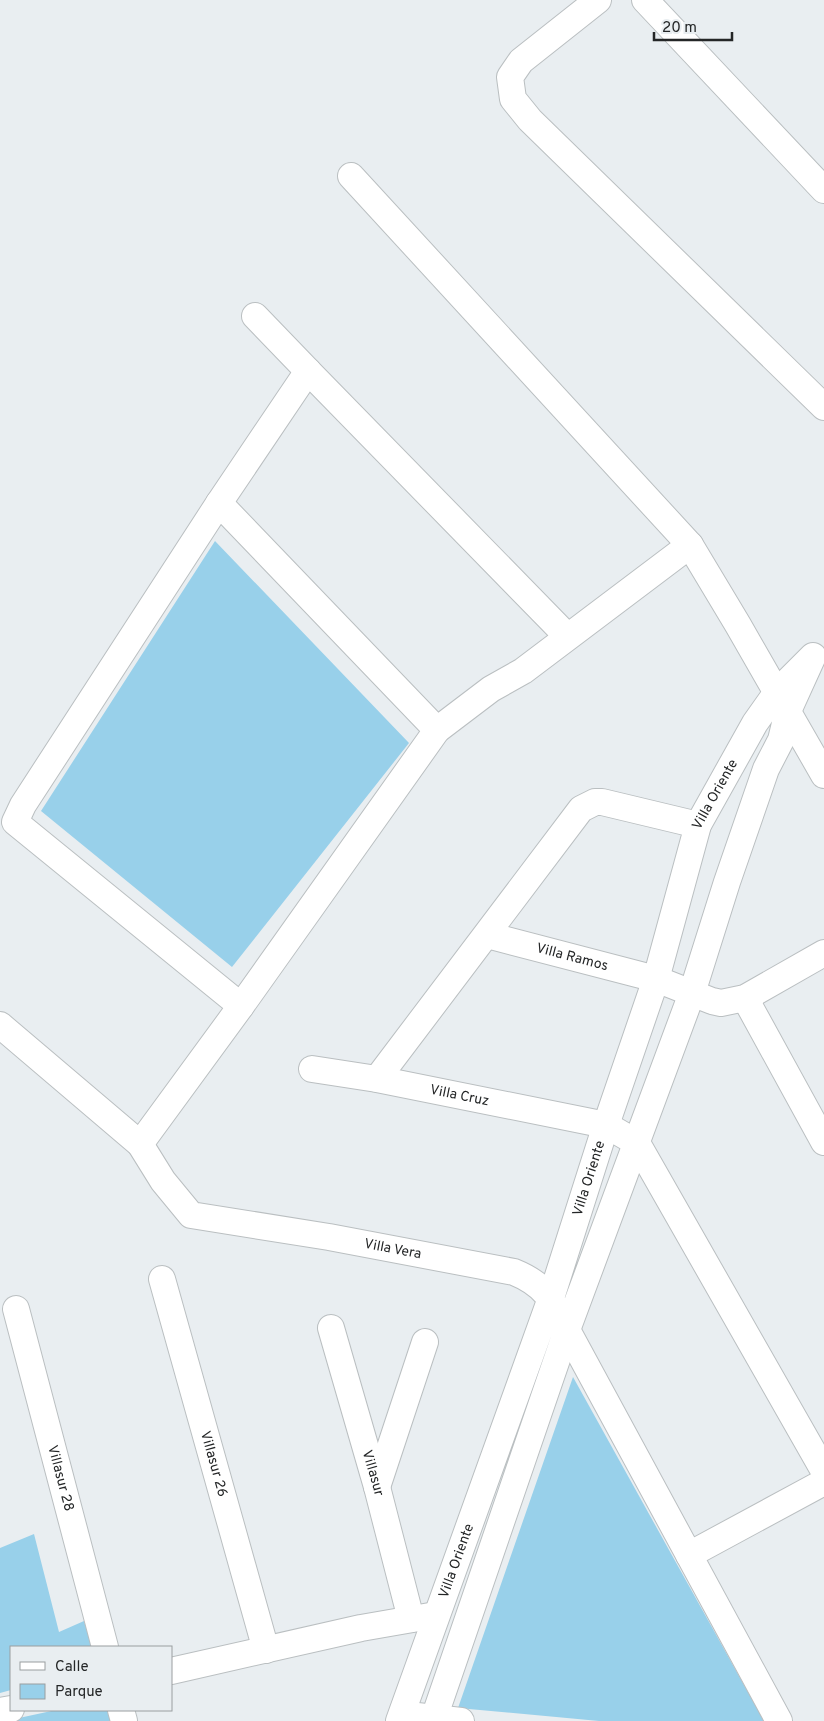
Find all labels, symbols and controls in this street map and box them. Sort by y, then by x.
scale bar [654,10,732,42]
text: 20 m [662,19,697,38]
street label: Villa Oriente [689,756,742,833]
street label: Villa Ramos [534,940,610,975]
street label: Villa Cruz [428,1081,491,1110]
street label: Villa Oriente [569,1139,609,1218]
street label: Villa Vera [363,1235,423,1263]
street label: Villasur 26 [197,1429,231,1499]
street label: Villasur 28 [44,1443,77,1513]
street label: Villasur [358,1448,388,1498]
street label: Villa Oriente [435,1521,478,1601]
legend [10,1646,172,1711]
text: Calle [55,1658,89,1677]
text: Parque [55,1683,103,1702]

